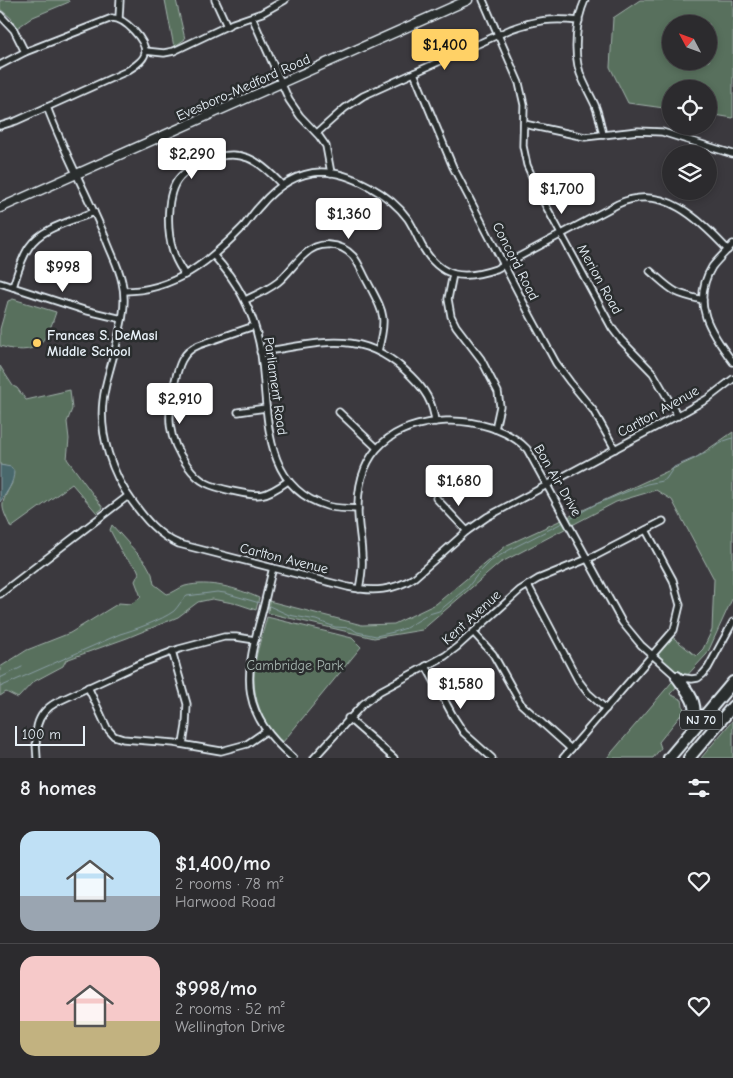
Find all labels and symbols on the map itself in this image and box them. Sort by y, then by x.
north arrow [662,15,718,70]
pin: $1,400 [404,28,486,71]
street label: Evesboro-Medford Road [174,50,313,125]
pin: $2,290 [151,138,233,180]
pin: $1,700 [521,172,603,215]
pin: $1,360 [308,198,390,240]
street label: Concord Road [489,219,543,303]
street label: Merion Road [573,241,626,317]
pin: $998 [33,250,93,293]
place label: Frances S. DeMasi Middle School [47,327,158,360]
street label: Parliament Road [260,336,291,436]
marker: Frances S. DeMasi Middle School [31,337,43,349]
pin: $2,910 [139,382,221,425]
street label: Carlton Avenue [615,382,702,441]
street label: Bon Air Drive [530,441,585,519]
pin: $1,680 [418,464,500,507]
street label: Carlton Avenue [238,539,330,578]
street label: Kent Avenue [438,586,504,648]
park label: Cambridge Park [247,657,344,674]
pin: $1,580 [420,668,502,710]
road number: NJ 70 [680,710,722,730]
scale bar [15,723,85,746]

